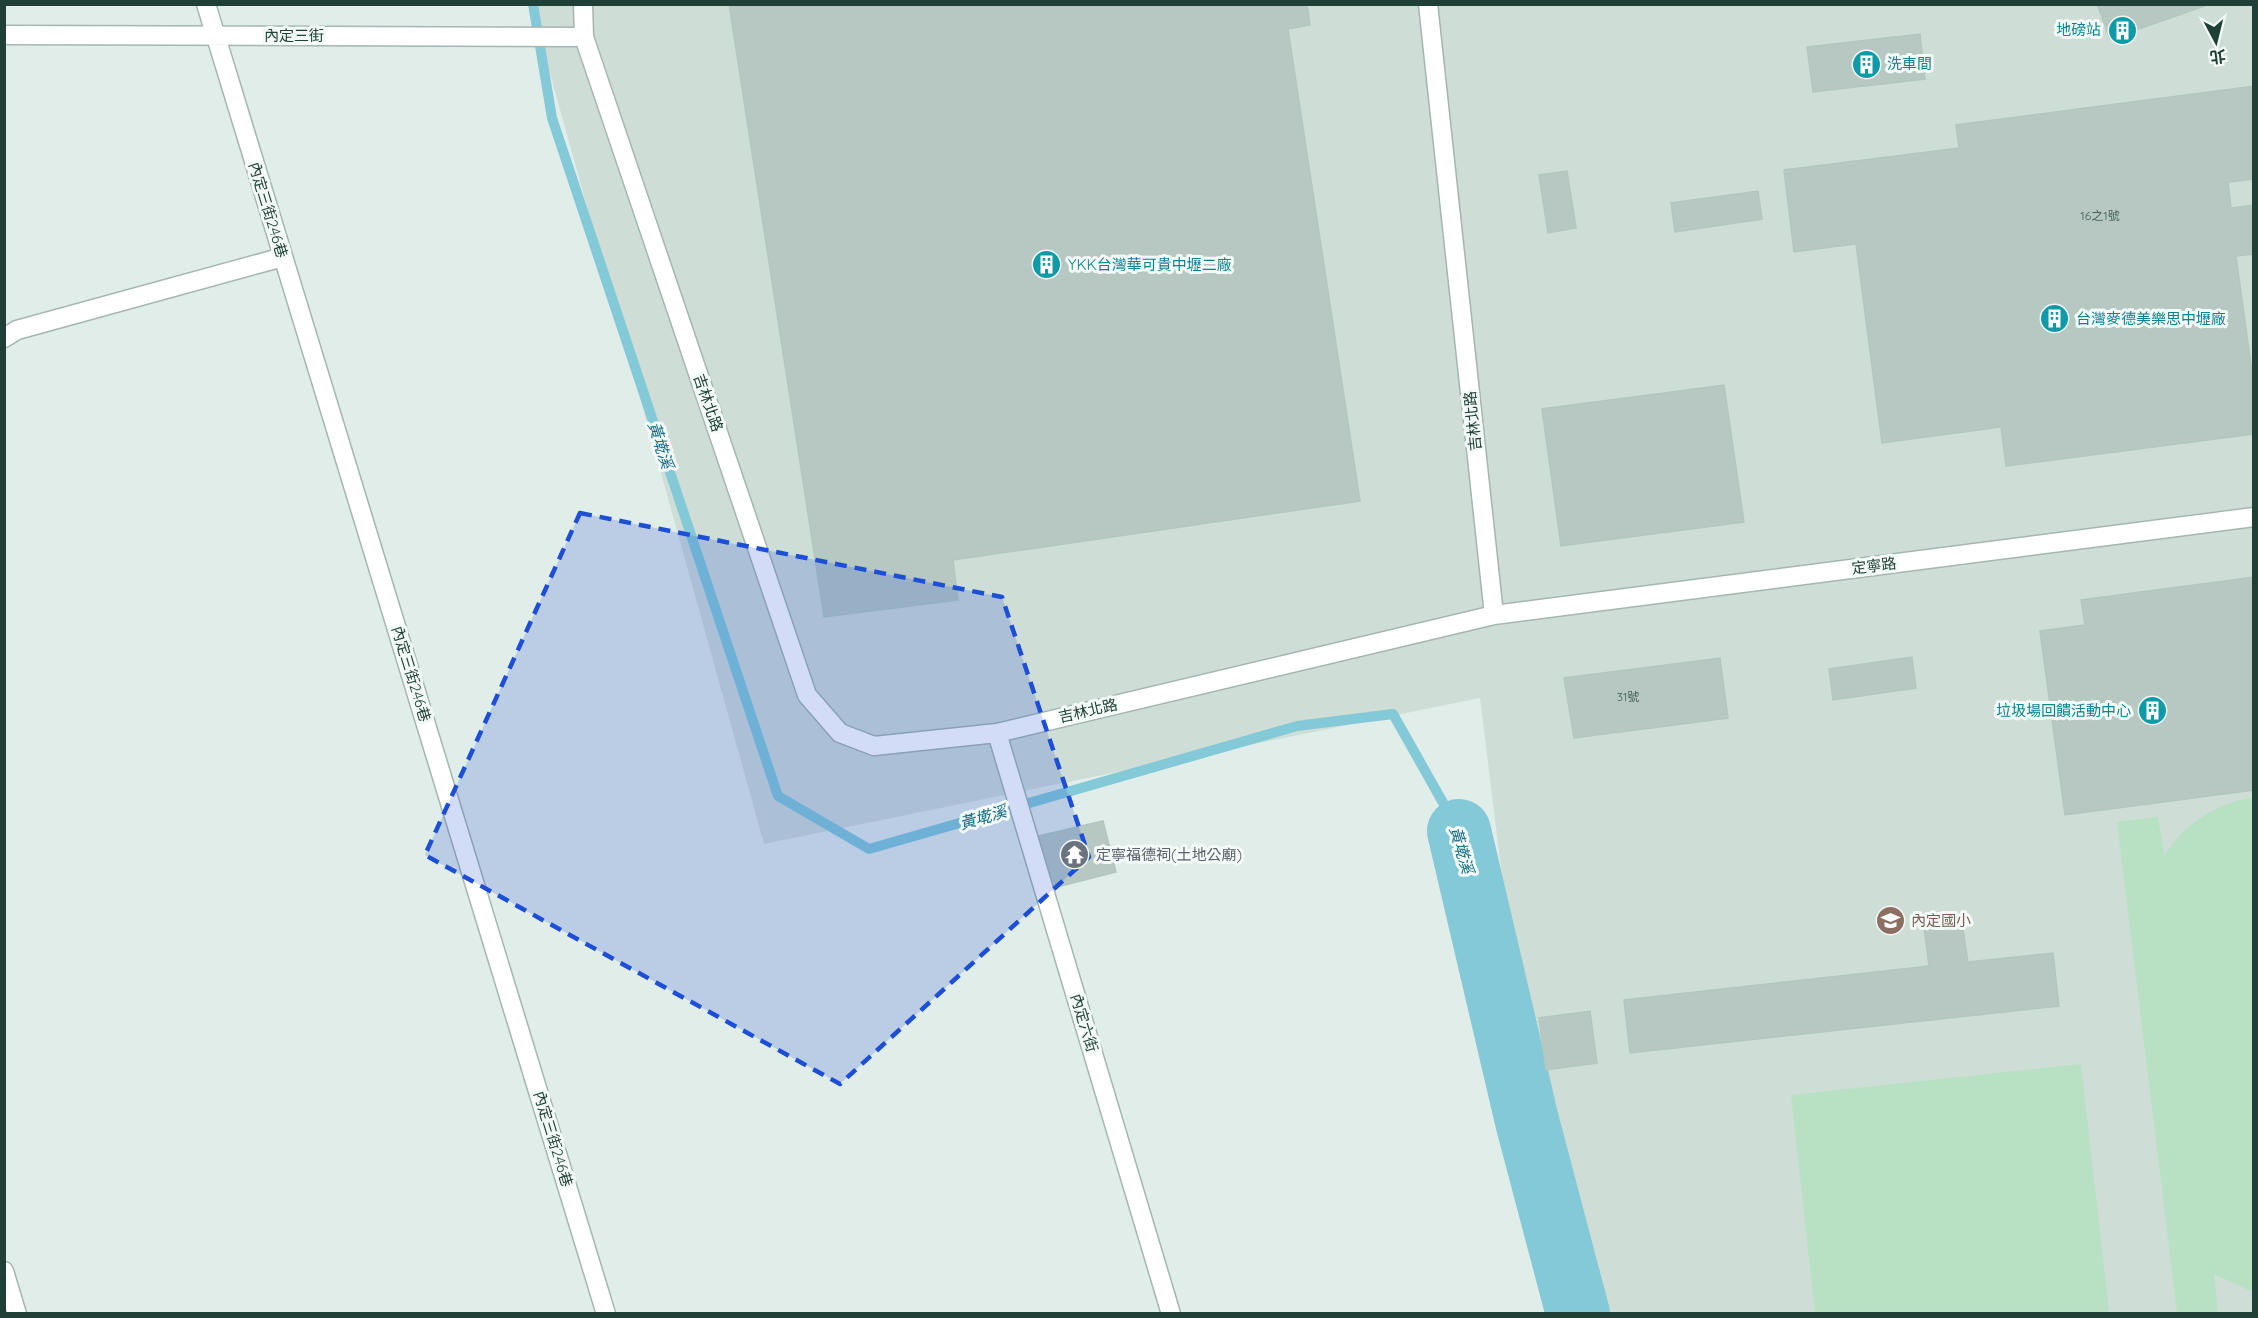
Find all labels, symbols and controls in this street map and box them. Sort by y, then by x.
north arrow [2186,12,2246,72]
building icon: 地磅站 [2106,14,2138,46]
place label: 地磅站 [2056,20,2101,39]
street label: 內定三街 [264,26,324,45]
text: 北 [2209,46,2227,68]
building icon: 洗車間 [1850,48,1882,80]
place label: 洗車間 [1887,54,1932,73]
street label: 內定三街246巷 [245,160,292,260]
house number: 16之1號 [2080,208,2120,223]
building icon: YKK台灣華可貴中壢二廠 [1031,249,1063,281]
place label: YKK台灣華可貴中壢二廠 [1068,255,1232,274]
building icon: 台灣麥德美樂思中壢廠 [2039,303,2071,335]
place label: 台灣麥德美樂思中壢廠 [2076,309,2226,328]
street label: 吉林北路 [690,371,727,434]
street label: 吉林北路 [1460,390,1485,452]
water label: 黃墘溪 [644,419,679,473]
street label: 定寧路 [1850,553,1897,578]
street label: 內定三街246巷 [388,624,435,724]
house number: 31號 [1617,689,1639,704]
street label: 吉林北路 [1057,695,1119,727]
building icon: 垃圾場回饋活動中心 [2136,695,2168,727]
place label: 垃圾場回饋活動中心 [1996,701,2131,720]
water label: 黃墘溪 [957,800,1011,833]
water label: 黃墘溪 [1446,824,1479,878]
temple icon: 定寧福德祠(土地公廟) [1059,839,1091,871]
place label: 定寧福德祠(土地公廟) [1096,845,1242,864]
school or university icon: 內定國小 [1874,905,1906,937]
place label: 內定國小 [1911,911,1971,930]
street label: 內定六街 [1067,991,1102,1054]
street label: 內定三街246巷 [530,1089,577,1189]

